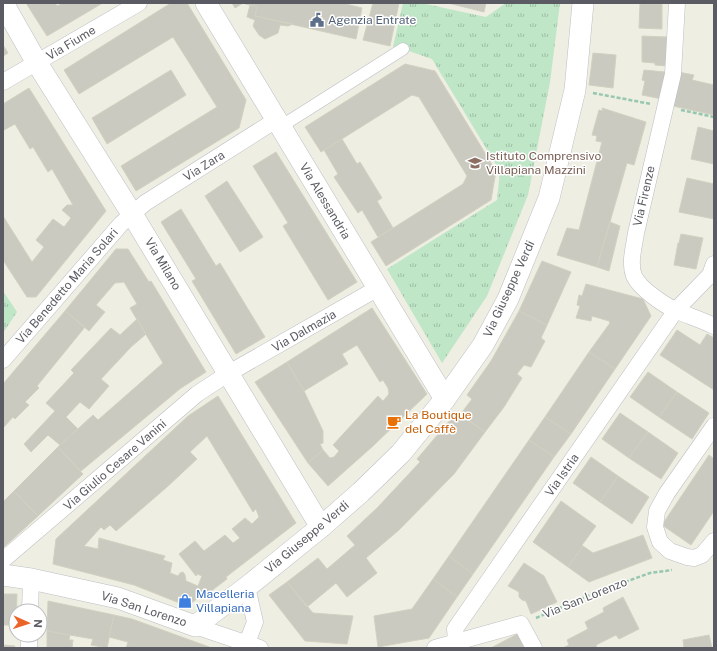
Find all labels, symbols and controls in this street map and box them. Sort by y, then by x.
public building icon: Agenzia Entrate [309,12,325,28]
place label: Agenzia Entrate [328,13,417,27]
street label: Via Fiume [44,23,98,63]
street label: Via Zara [181,148,227,184]
place label: Istituto Comprensivo Villapiana Mazzini [486,149,601,177]
school or university icon: Istituto Comprensivo Villapiana Mazzini [467,155,483,171]
street label: Via Alessandria [297,160,353,242]
street label: Via Firenze [630,164,658,228]
street label: Via Benedetto Maria Solari [13,225,121,347]
street label: Via Milano [142,235,184,293]
street label: Via Giuseppe Verdi [480,238,538,340]
street label: Via Dalmazia [270,307,338,355]
place label: La Boutique del Caffè [405,408,472,436]
cafe icon: La Boutique del Caffè [386,414,402,430]
street label: Via Giulio Cesare Vanini [61,417,169,513]
street label: Via Istria [542,451,582,499]
street label: Via Giuseppe Verdi [262,498,352,576]
street label: Via San Lorenzo [541,575,629,621]
place label: Macelleria Villapiana [196,587,254,615]
street label: Via San Lorenzo [99,589,189,630]
shop icon: Macelleria Villapiana [177,593,193,609]
north arrow [8,603,48,643]
text: N [32,619,44,628]

